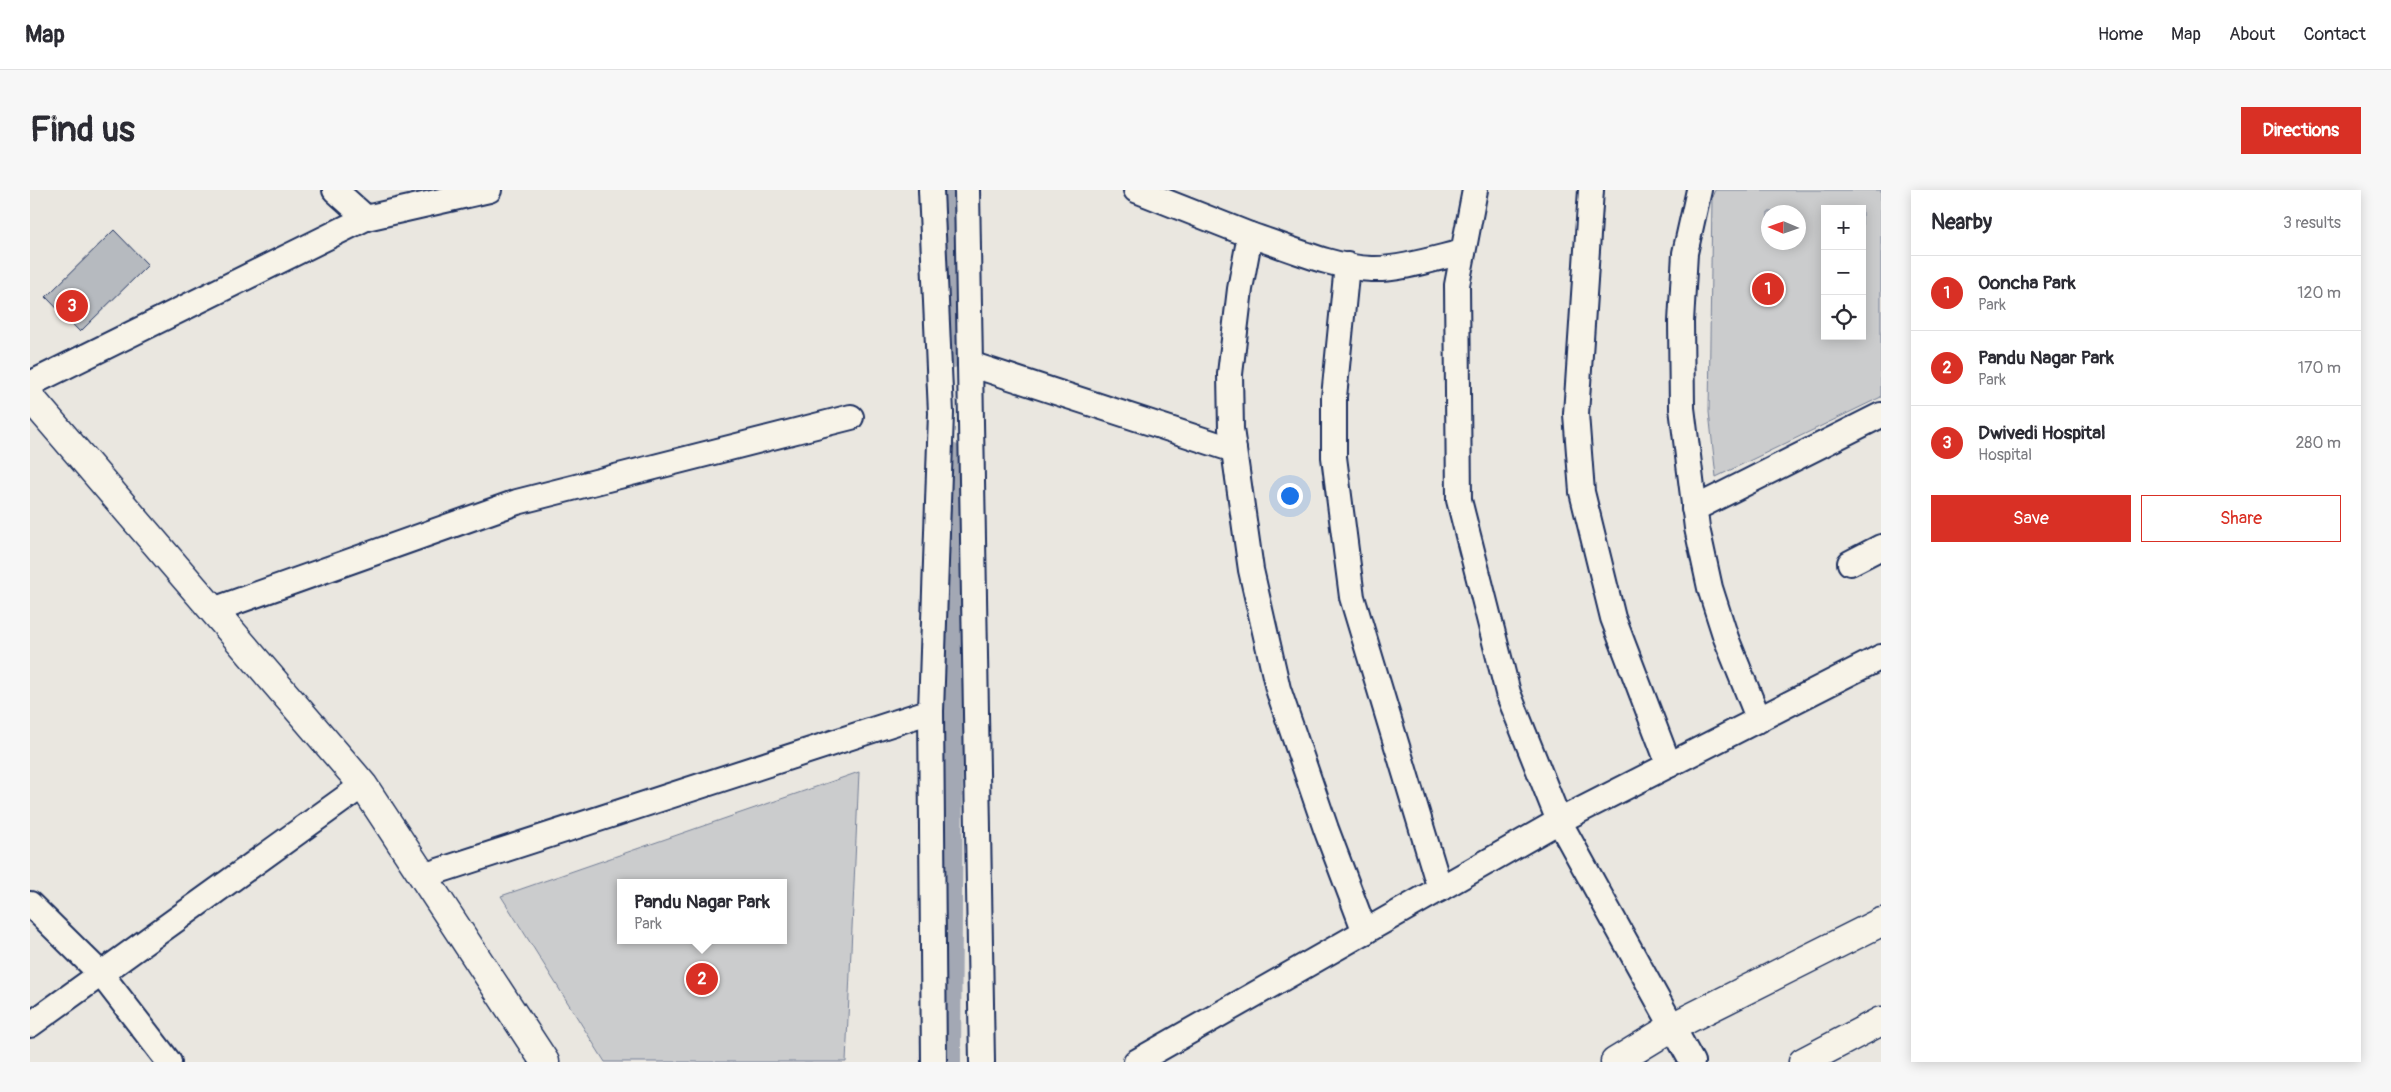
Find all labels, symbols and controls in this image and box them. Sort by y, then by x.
text: Map [25,20,65,49]
text: Home [2098,23,2143,46]
text: Map [2171,23,2201,46]
text: About [2229,23,2275,46]
text: Contact [2303,23,2366,46]
button: Directions [2241,107,2361,154]
text: Find us [30,108,135,152]
north arrow [1761,205,1806,250]
map controls [1821,205,1866,340]
button: + [1821,205,1866,250]
text: Nearby [1931,209,1992,236]
text: 3 results [2283,213,2341,233]
button: − [1821,250,1866,295]
pin: 1 [1752,270,1784,308]
text: Ooncha Park [1978,271,2076,295]
text: 1 [1944,283,1950,303]
text: 120 m [2297,283,2341,303]
pin: 3 [56,287,88,325]
button: locate [1821,295,1866,340]
text: Park [1978,295,2006,315]
text: Pandu Nagar Park [1978,346,2114,370]
text: 2 [1943,358,1951,378]
text: 170 m [2298,358,2341,378]
text: Park [1978,370,2006,390]
text: Dwivedi Hospital [1978,421,2106,445]
text: 3 [1943,433,1951,453]
text: 280 m [2295,433,2341,453]
text: Hospital [1978,445,2032,465]
your location [1277,483,1303,509]
button: Save [1931,495,2131,542]
button: Share [2141,495,2341,542]
popup [617,879,787,944]
text: Pandu Nagar Park [634,890,770,914]
text: Park [634,914,662,934]
pin: 2 [686,960,718,998]

